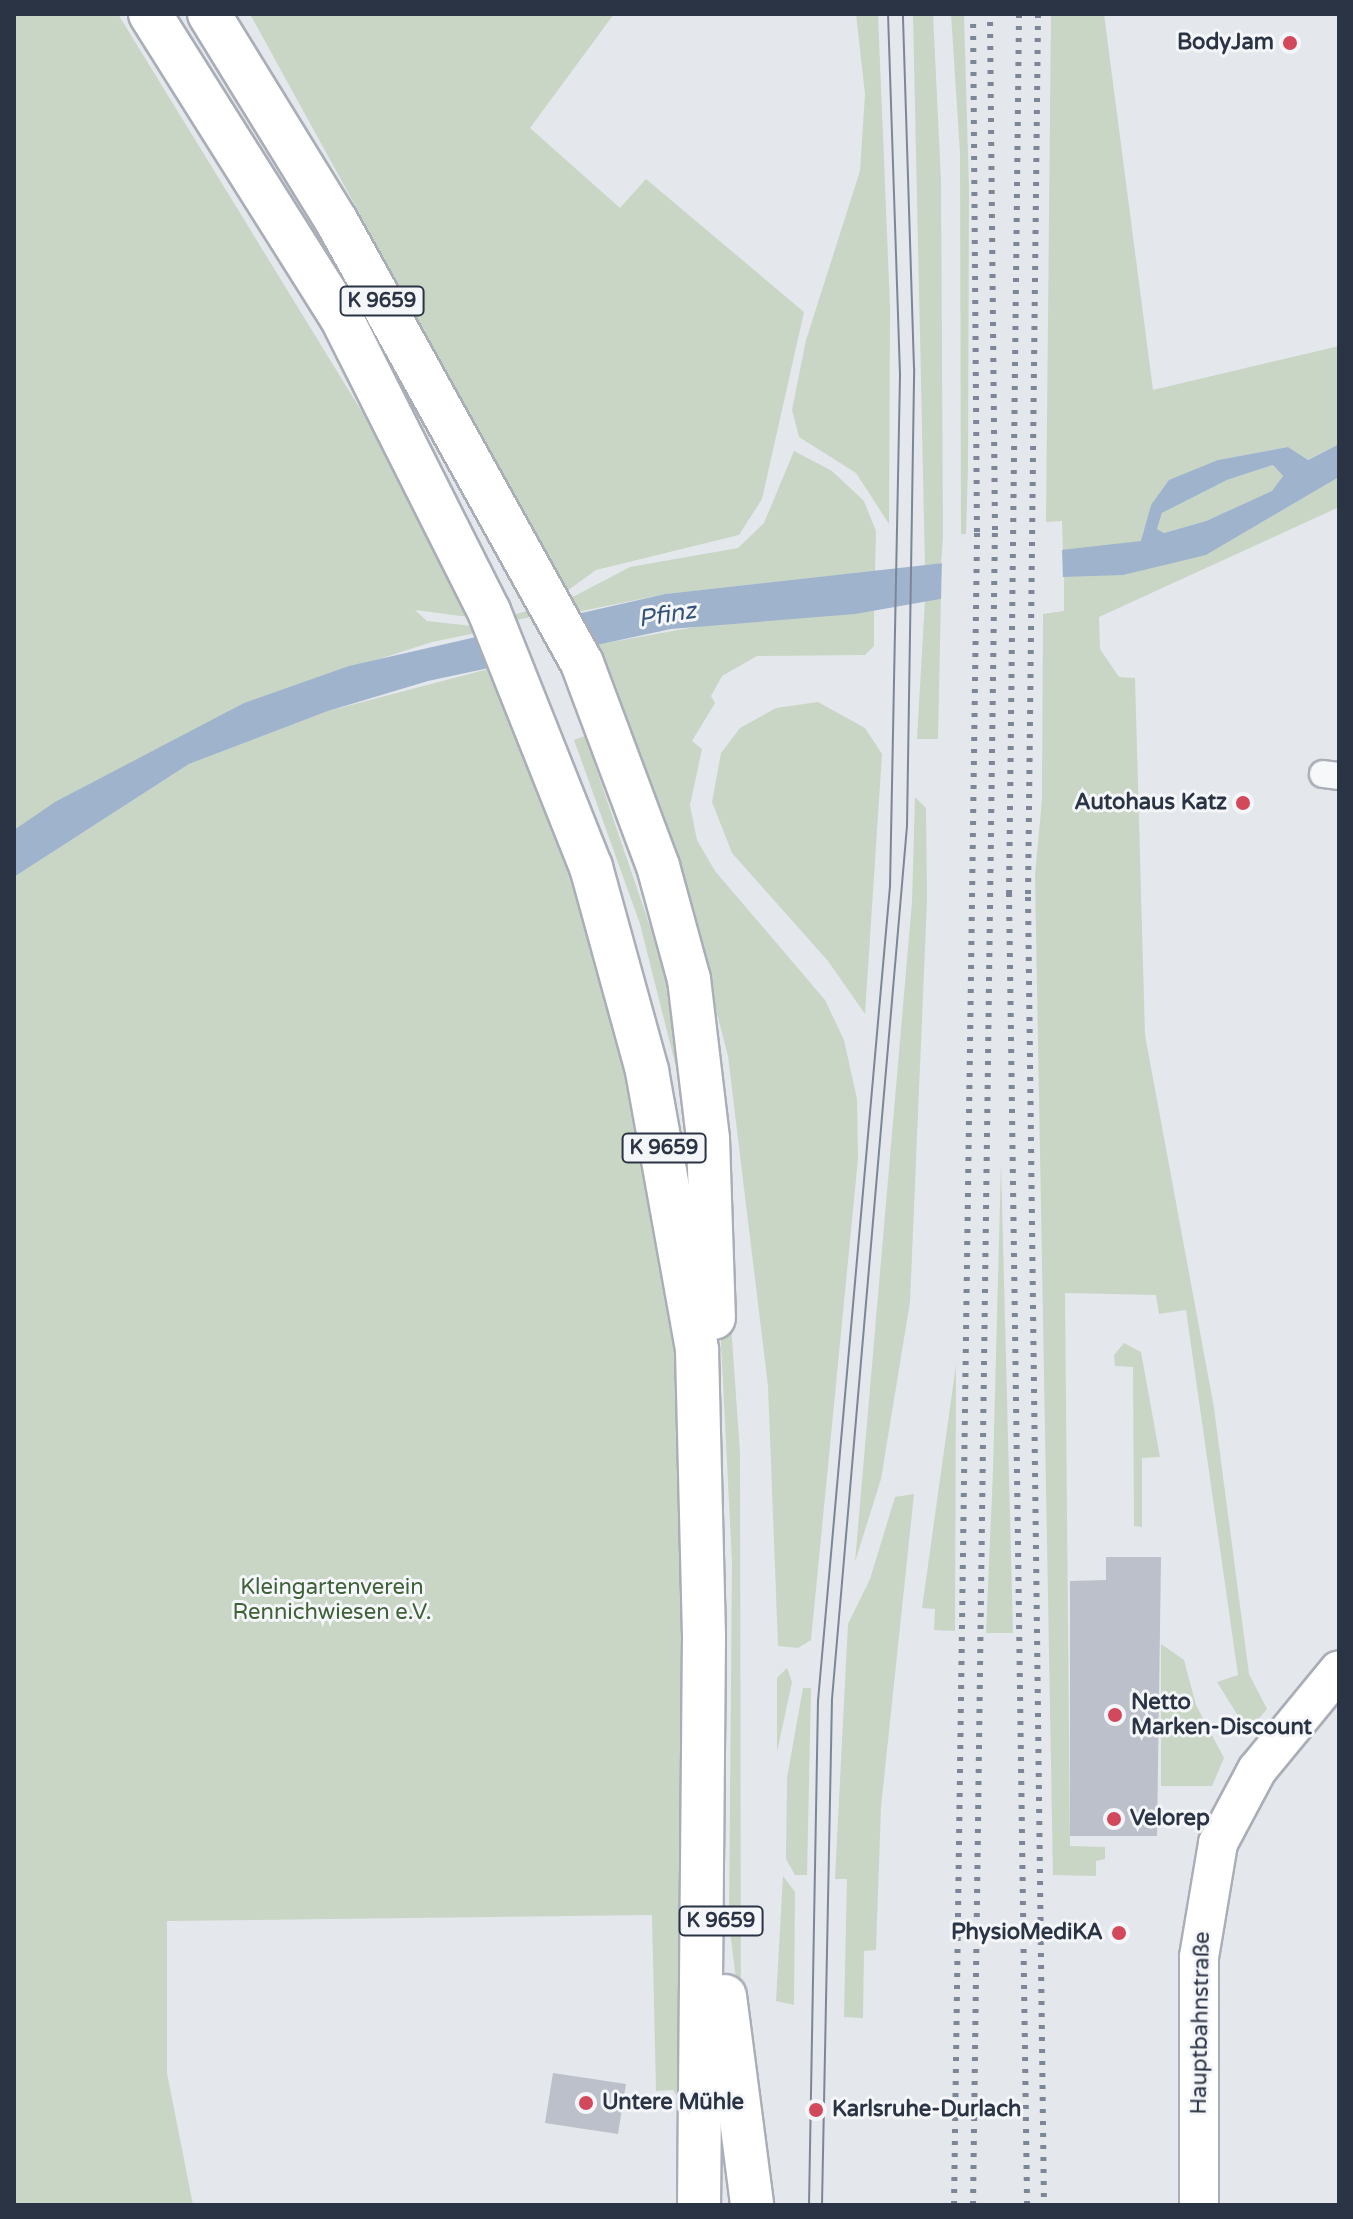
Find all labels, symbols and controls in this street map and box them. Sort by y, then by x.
place label: BodyJam [1177,30,1274,56]
marker: BodyJam [1281,34,1299,52]
road number: K 9659 [338,285,426,317]
water label: Pfinz [636,596,698,634]
place label: Autohaus Katz [1074,790,1227,816]
marker: Autohaus Katz [1234,794,1252,812]
road number: K 9659 [620,1132,708,1164]
park label: Kleingartenverein Rennichwiesen e.V. [232,1574,432,1626]
place label: Netto Marken-Discount [1131,1689,1312,1740]
marker: Netto Marken-Discount [1106,1706,1124,1724]
place label: Velorep [1130,1806,1210,1832]
marker: Velorep [1105,1810,1123,1828]
road number: K 9659 [677,1905,765,1937]
place label: PhysioMediKA [951,1920,1103,1946]
marker: PhysioMediKA [1110,1924,1128,1942]
street label: Hauptbahnstraße [1186,1931,1216,2115]
place label: Untere Mühle [602,2090,744,2116]
marker: Untere Mühle [577,2094,595,2112]
place label: Karlsruhe-Durlach [832,2097,1021,2123]
marker: Karlsruhe-Durlach [807,2101,825,2119]

